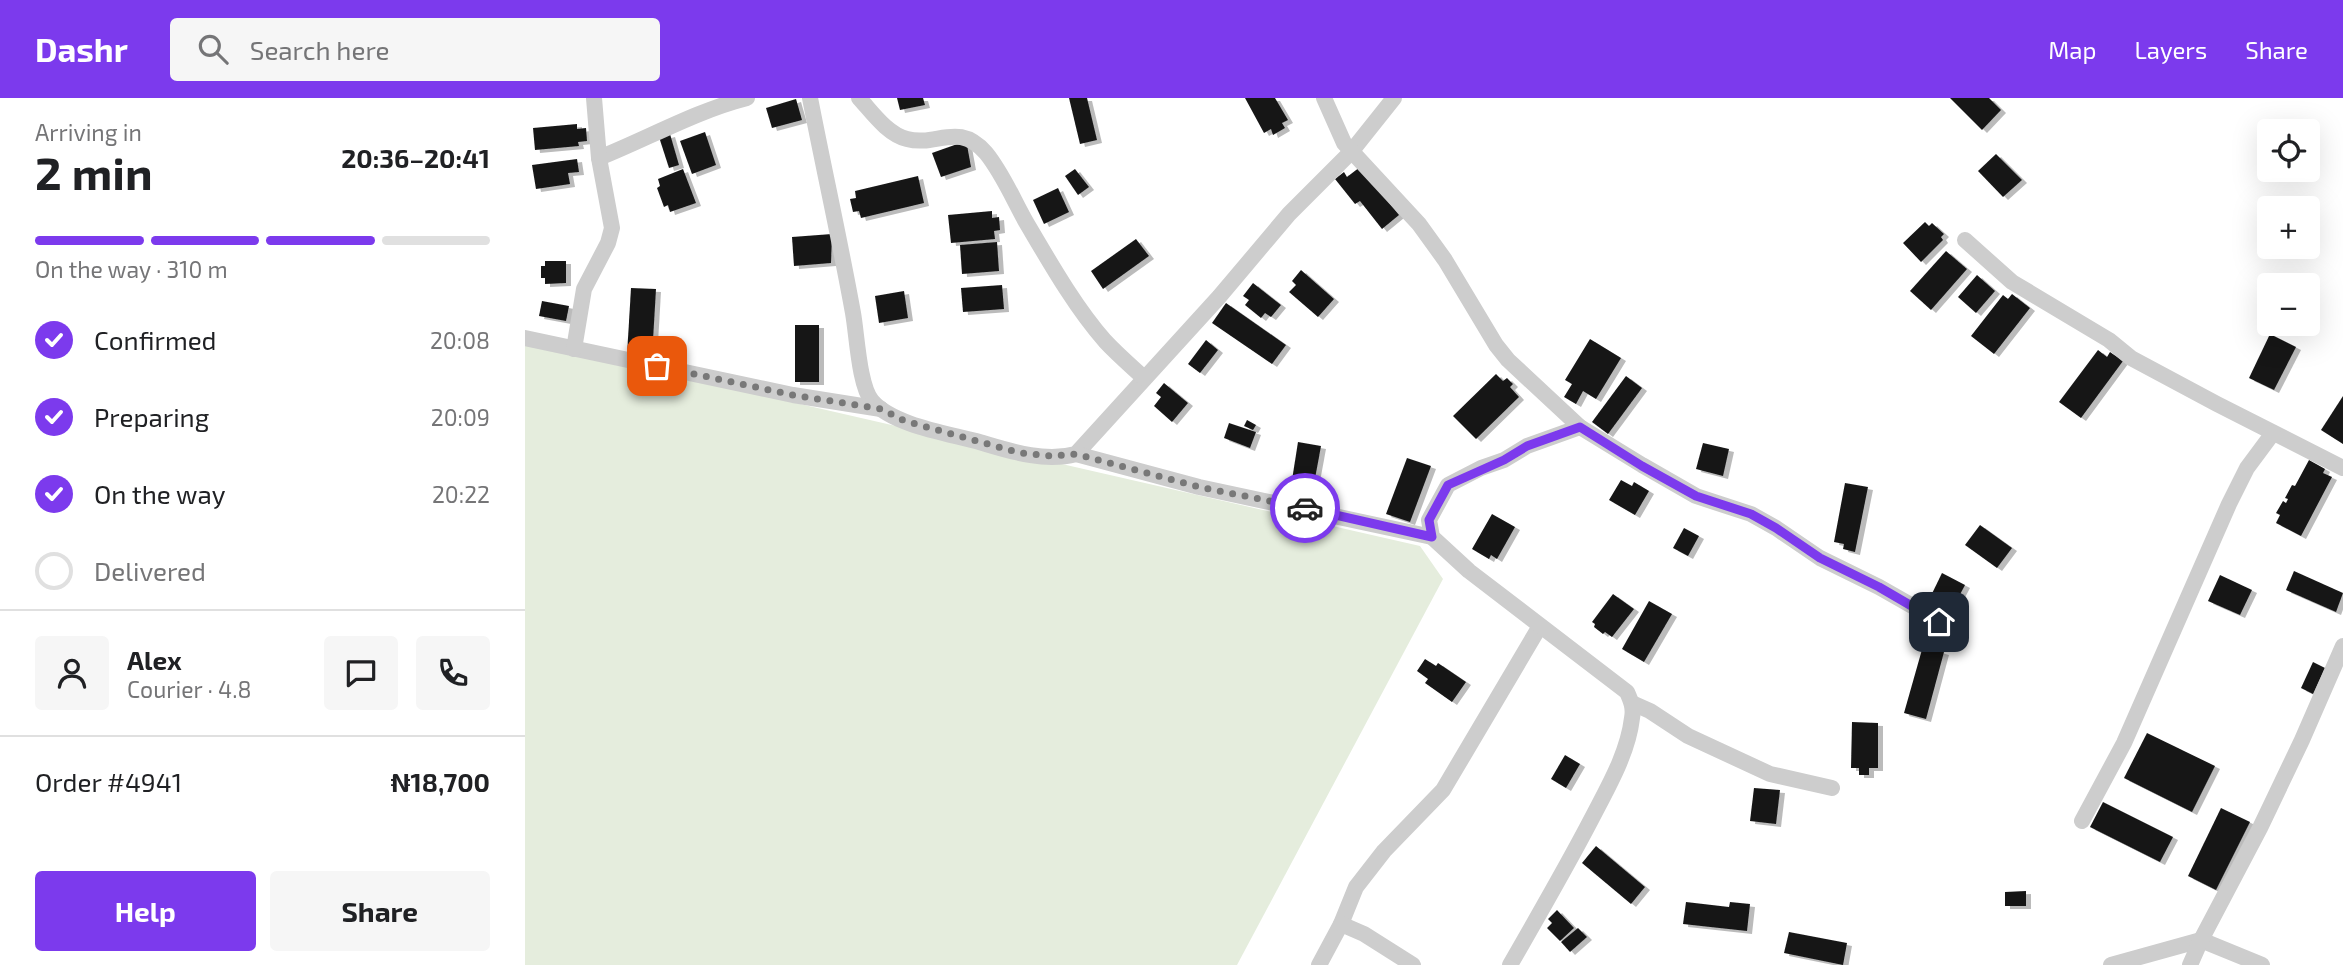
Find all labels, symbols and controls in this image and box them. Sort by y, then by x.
search box [170,18,660,81]
text: Dashr [35,29,128,69]
icon: search [194,30,232,68]
text: Search here [250,34,389,65]
text: Map [2048,35,2096,64]
text: Layers [2134,35,2207,64]
text: Share [2245,35,2308,64]
text: Arriving in [35,118,142,146]
map controls [2257,119,2320,336]
button: locate [2257,119,2320,182]
text: 20:36–20:41 [341,142,490,173]
text: 2 min [35,144,153,199]
button: + [2257,196,2320,259]
text: On the way · 310 m [35,255,228,283]
button: − [2257,273,2320,336]
icon: check [35,321,73,359]
text: Confirmed [94,324,217,355]
text: 20:08 [430,326,490,354]
pin [627,336,687,396]
icon: bag [638,347,676,385]
icon: check [35,398,73,436]
text: Preparing [94,401,209,432]
text: 20:09 [431,403,490,431]
courier [1270,473,1340,543]
icon: check [35,475,73,513]
text: On the way [94,478,225,509]
text: 20:22 [432,480,490,508]
icon: car [1286,489,1324,527]
text: Delivered [94,555,206,586]
pin [1909,592,1969,652]
icon: home [1920,603,1958,641]
button: person [35,636,109,710]
button: chat [324,636,398,710]
button: phone [416,636,490,710]
text: Alex [127,644,182,675]
text: Courier · 4.8 [127,675,251,703]
text: Order #4941 [35,766,182,797]
text: ₦18,700 [390,766,490,797]
button: Help [35,871,256,951]
button: Share [270,871,490,951]

